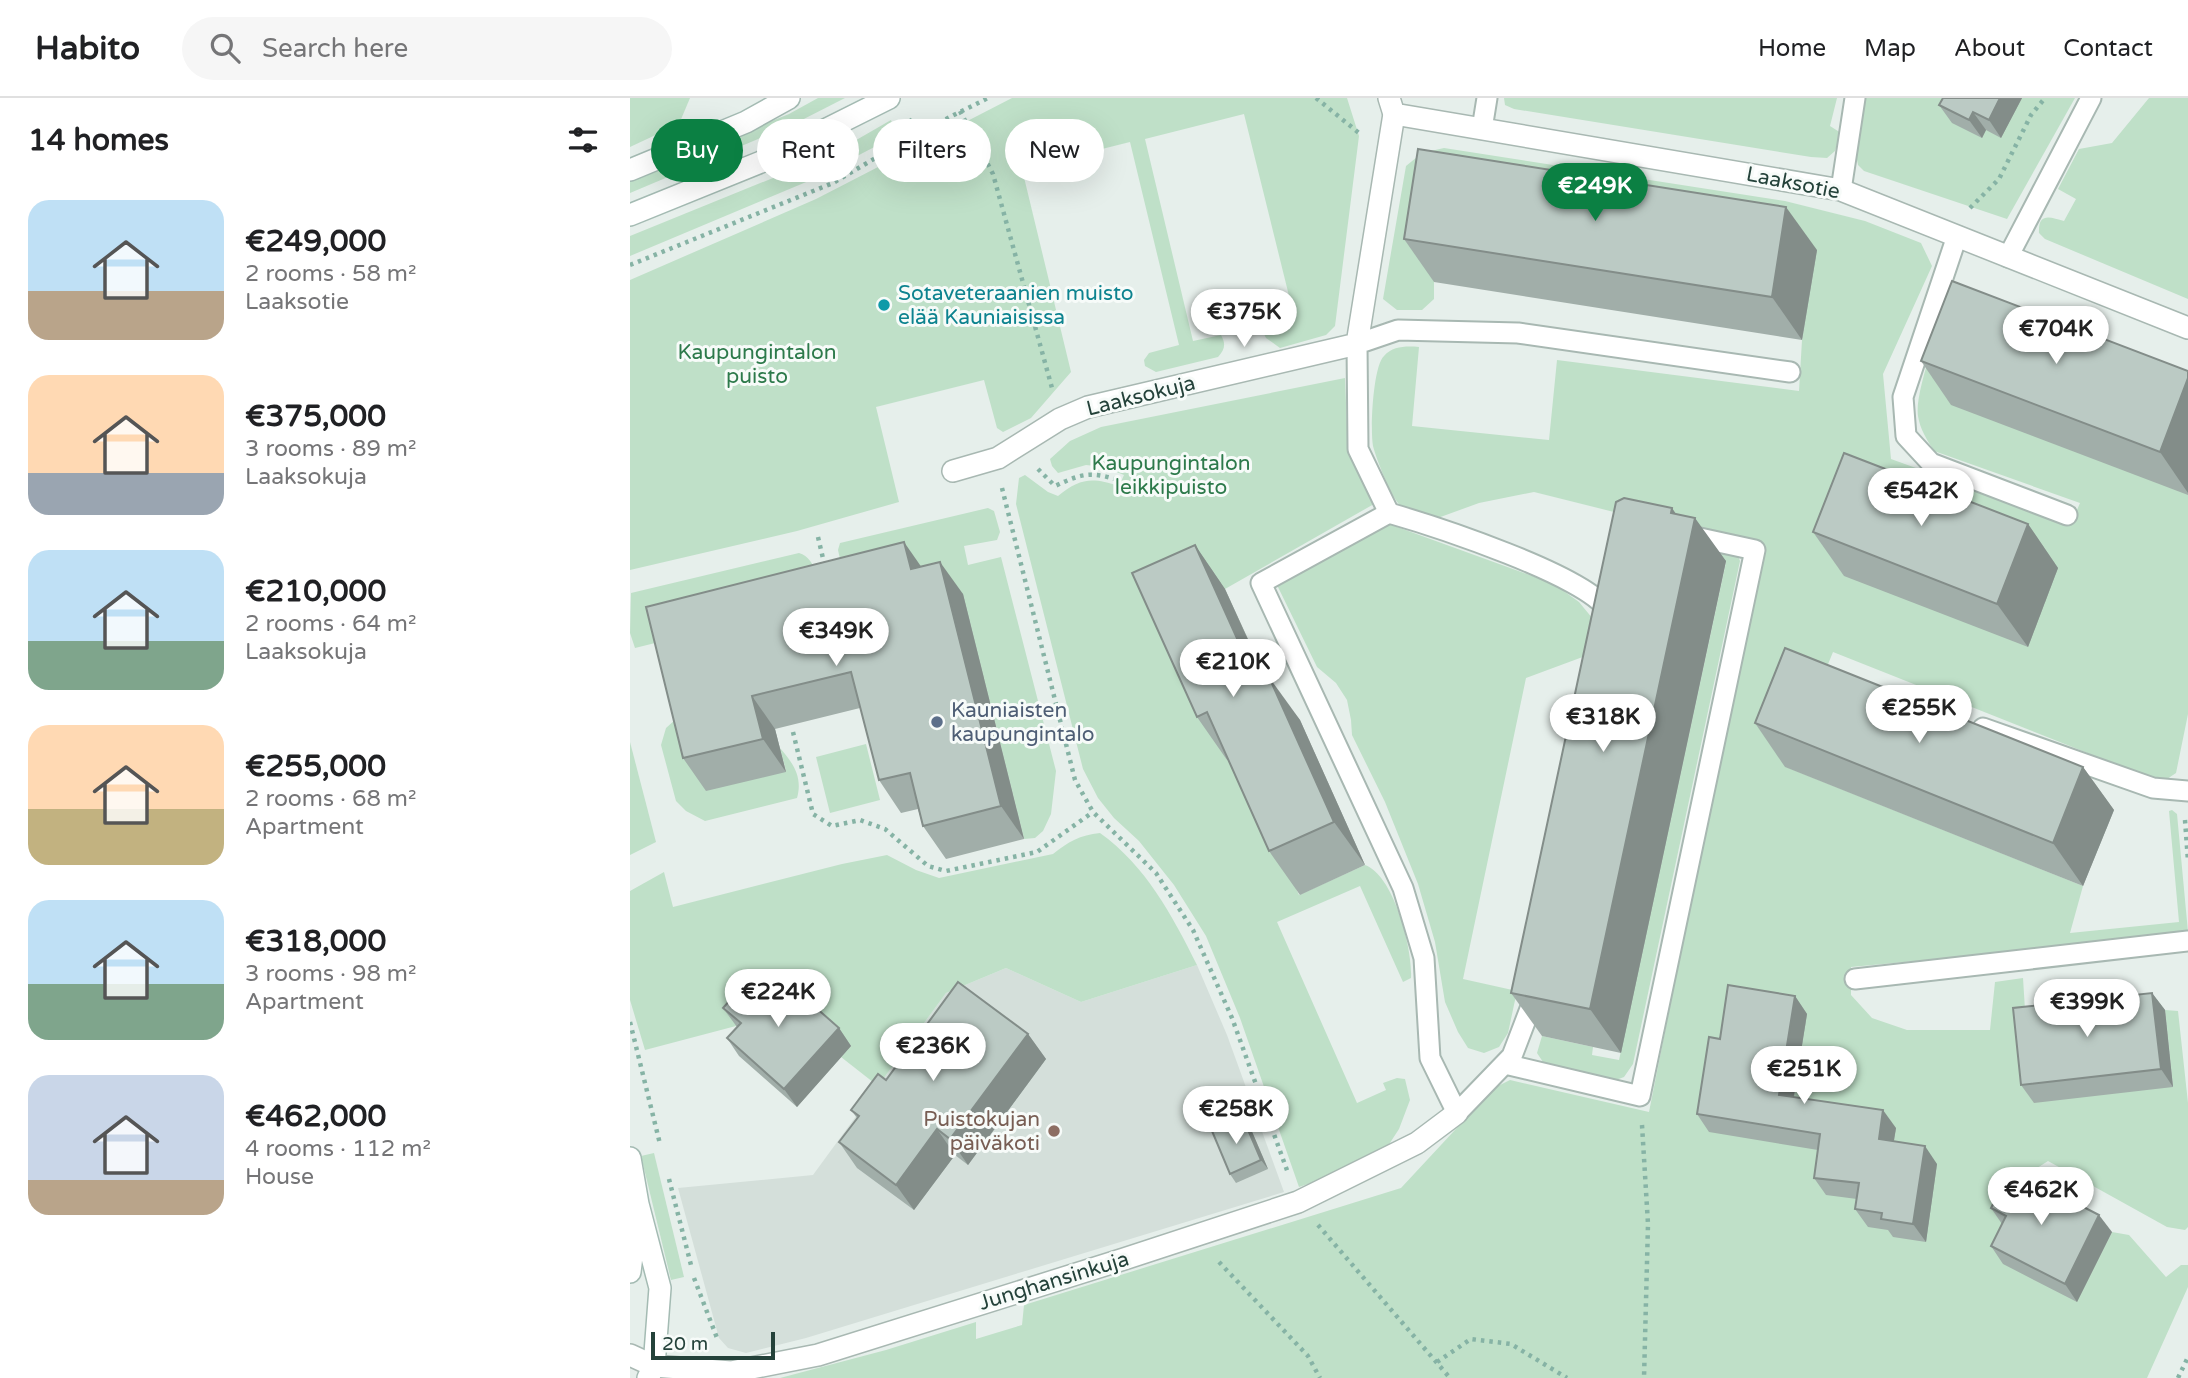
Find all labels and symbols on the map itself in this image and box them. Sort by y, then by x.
street label: Laaksotie [1744,162,1842,204]
pin: €249K [1546,164,1644,223]
place label: Sotaveteraanien muisto elää Kauniaisissa [898,281,1134,330]
pin: €375K [1195,289,1293,349]
marker: Sotaveteraanien muisto elää Kauniaisissa [876,297,892,313]
pin: €704K [2007,306,2105,366]
park label: Kaupungintalon puisto [677,340,837,389]
street label: Laaksokuja [1084,370,1198,422]
park label: Kaupungintalon leikkipuisto [1091,451,1251,500]
pin: €542K [1872,468,1970,528]
pin: €349K [787,608,885,668]
pin: €210K [1184,640,1282,699]
pin: €255K [1870,686,1968,745]
pin: €318K [1554,694,1652,754]
place label: Kauniaisten kaupungintalo [951,698,1094,747]
marker: Kauniaisten kaupungintalo [929,714,945,730]
pin: €224K [729,970,827,1029]
pin: €399K [2038,979,2136,1039]
pin: €236K [884,1024,982,1083]
pin: €251K [1755,1046,1853,1106]
pin: €258K [1187,1086,1285,1146]
place label: Puistokujan päiväkoti [923,1107,1040,1156]
marker: Puistokujan päiväkoti [1046,1123,1062,1139]
pin: €462K [1992,1168,2090,1227]
street label: Junghansinkuja [976,1246,1132,1316]
scale bar [651,1329,775,1361]

